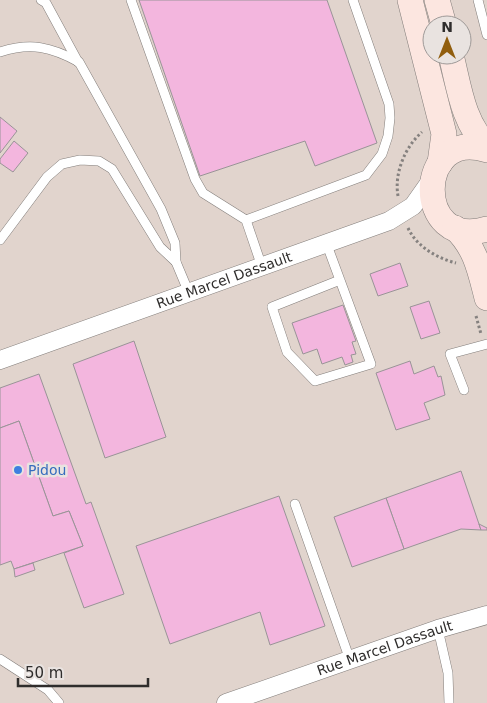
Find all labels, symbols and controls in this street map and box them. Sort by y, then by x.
north arrow [422,15,472,65]
text: N [441,19,453,35]
street label: Rue Marcel Dassault [154,248,294,311]
place label: Pidou [28,462,66,478]
marker: Pidou [12,464,24,476]
street label: Rue Marcel Dassault [315,617,455,679]
scale bar [18,656,148,688]
text: 50 m [25,664,63,682]

